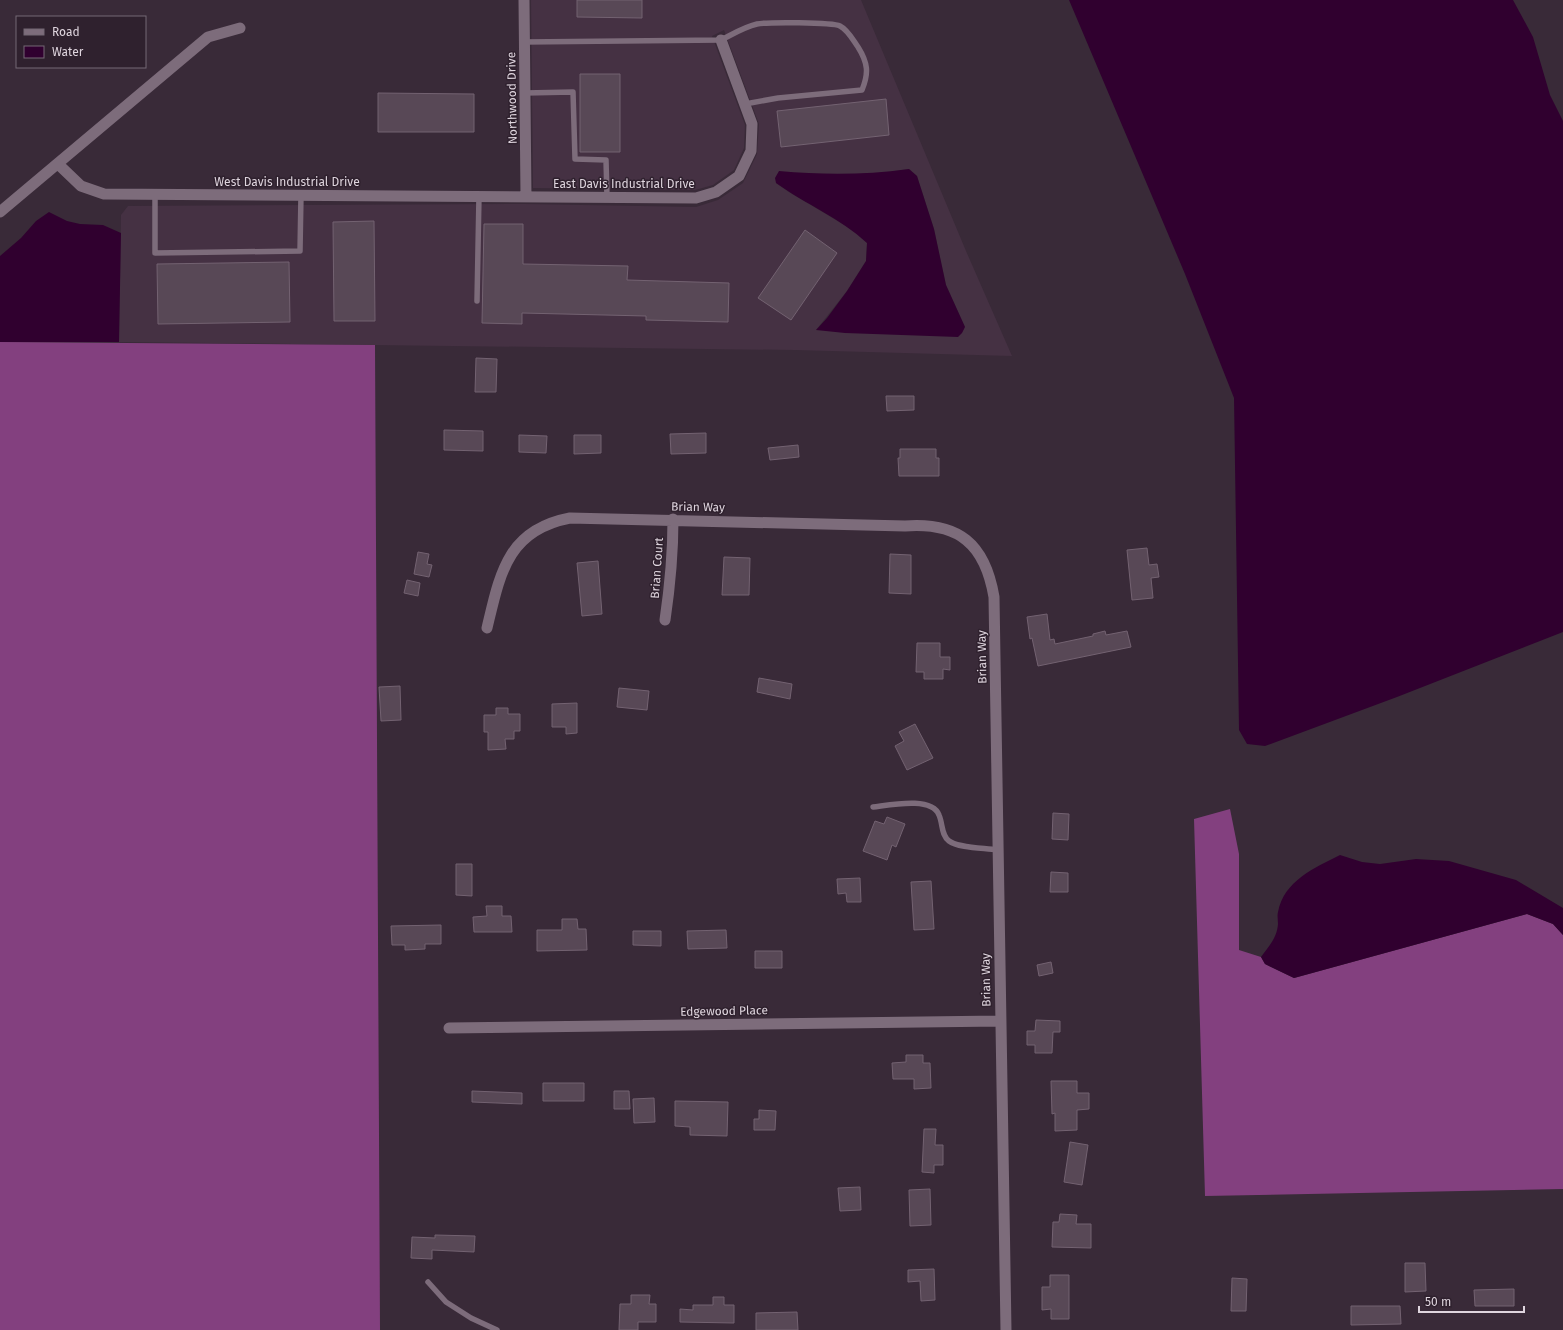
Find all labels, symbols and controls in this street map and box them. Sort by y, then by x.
legend [16,16,146,68]
text: Road [52,25,80,39]
text: Water [52,45,84,59]
street label: Northwood Drive [504,52,520,144]
street label: West Davis Industrial Drive [214,175,360,189]
street label: East Davis Industrial Drive [553,177,695,191]
street label: Brian Way [671,500,725,514]
street label: Brian Court [648,536,666,599]
street label: Brian Way [975,630,989,684]
street label: Brian Way [979,953,993,1007]
street label: Edgewood Place [680,1003,768,1019]
scale bar [1419,1288,1524,1314]
text: 50 m [1425,1295,1451,1309]

